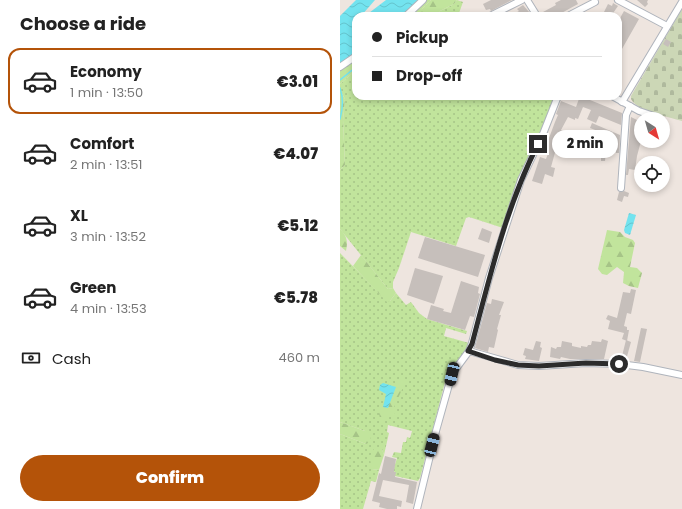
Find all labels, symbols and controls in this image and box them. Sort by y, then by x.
text: Choose a ride [20,11,146,36]
text: Pickup [396,27,448,48]
text: Economy [70,61,142,82]
icon: car [22,63,58,99]
text: Drop-off [396,65,462,86]
text: €3.01 [277,71,318,92]
text: 1 min · 13:50 [70,83,143,102]
north arrow [634,112,670,148]
map controls [634,112,670,192]
callout: 2 min [552,130,618,158]
text: Comfort [70,133,134,154]
text: 2 min [567,134,603,153]
icon: car [22,135,58,171]
route end [529,135,547,153]
text: €4.07 [274,143,318,164]
text: 2 min · 13:51 [70,155,142,174]
button: locate [634,156,670,192]
text: XL [70,205,88,226]
icon: car [22,207,58,243]
text: €5.12 [277,215,318,236]
text: 3 min · 13:52 [70,227,146,246]
text: Green [70,277,116,298]
icon: car [22,279,58,315]
text: €5.78 [274,287,318,308]
text: 4 min · 13:53 [70,299,147,318]
icon: cash [20,347,42,369]
text: Cash [52,348,91,369]
text: 460 m [279,348,320,367]
route start [610,355,628,373]
car [443,361,461,387]
car [423,432,441,458]
button: Confirm [20,455,320,501]

